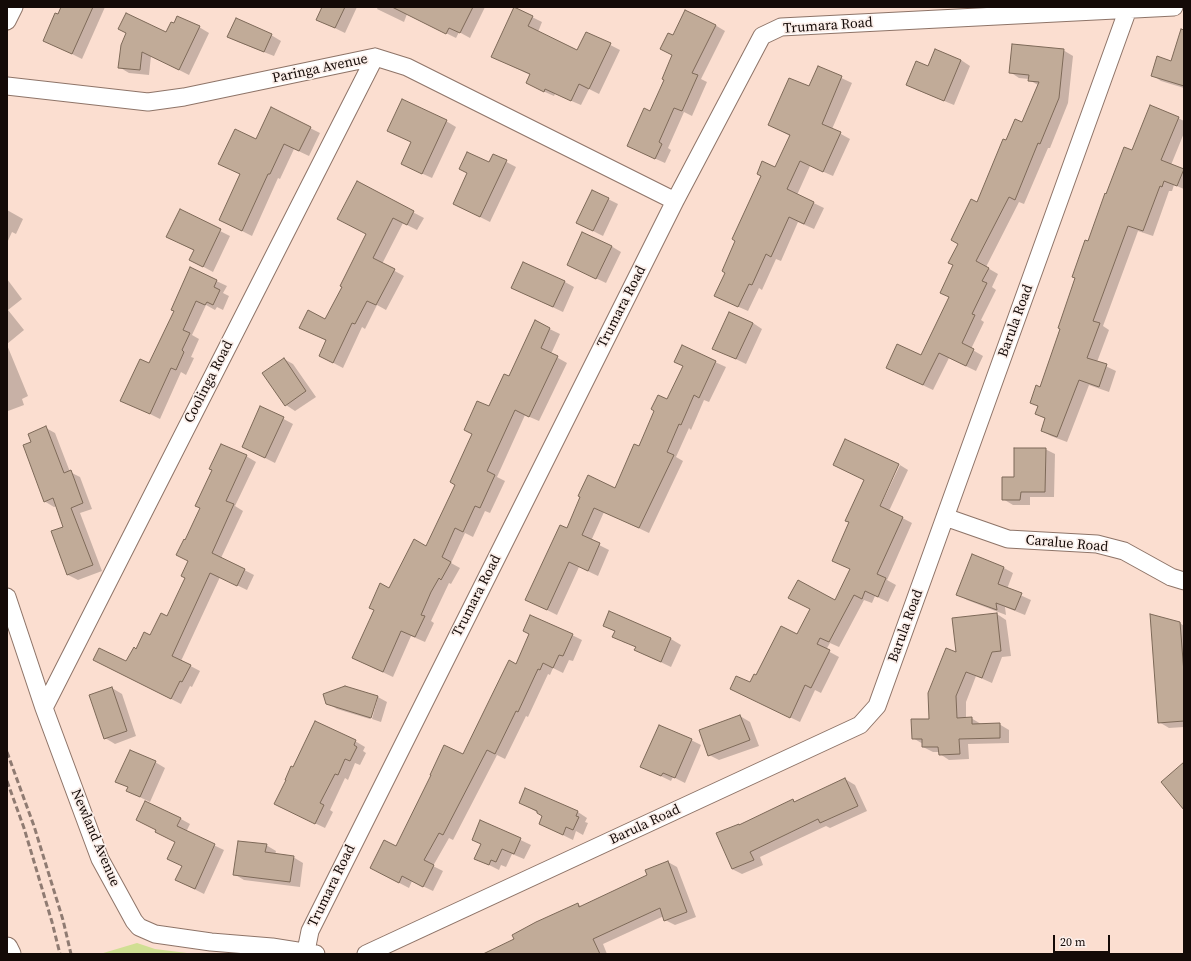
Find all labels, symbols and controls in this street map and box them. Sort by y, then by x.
street label: Trumara Road [783,14,873,38]
street label: Paringa Avenue [271,51,369,87]
street label: Trumara Road [594,263,650,351]
street label: Barula Road [995,282,1037,360]
street label: Coolinga Road [181,338,237,426]
street label: Caralue Road [1025,532,1109,556]
street label: Trumara Road [449,552,505,640]
street label: Barula Road [885,587,927,665]
street label: Newland Avenue [67,787,123,889]
street label: Barula Road [607,801,683,849]
street label: Trumara Road [305,842,359,930]
scale bar [1055,927,1112,953]
text: 20 m [1060,934,1086,950]

